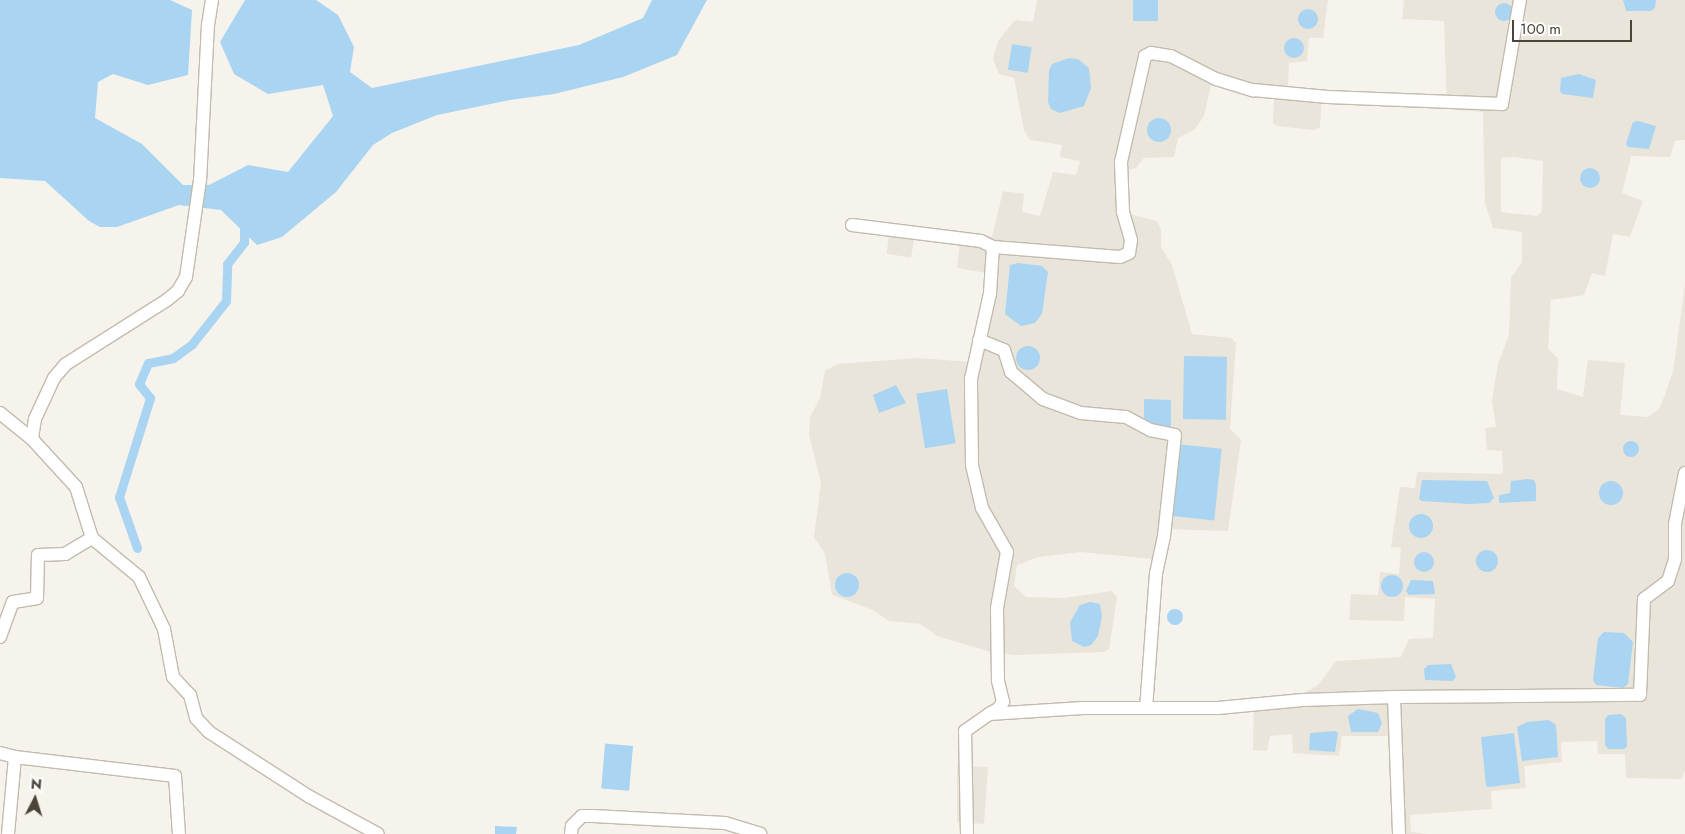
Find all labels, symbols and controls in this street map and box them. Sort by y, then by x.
scale bar [1515,10,1635,42]
text: 100 m [1520,18,1561,40]
north arrow [10,774,60,824]
text: N [30,774,43,795]

